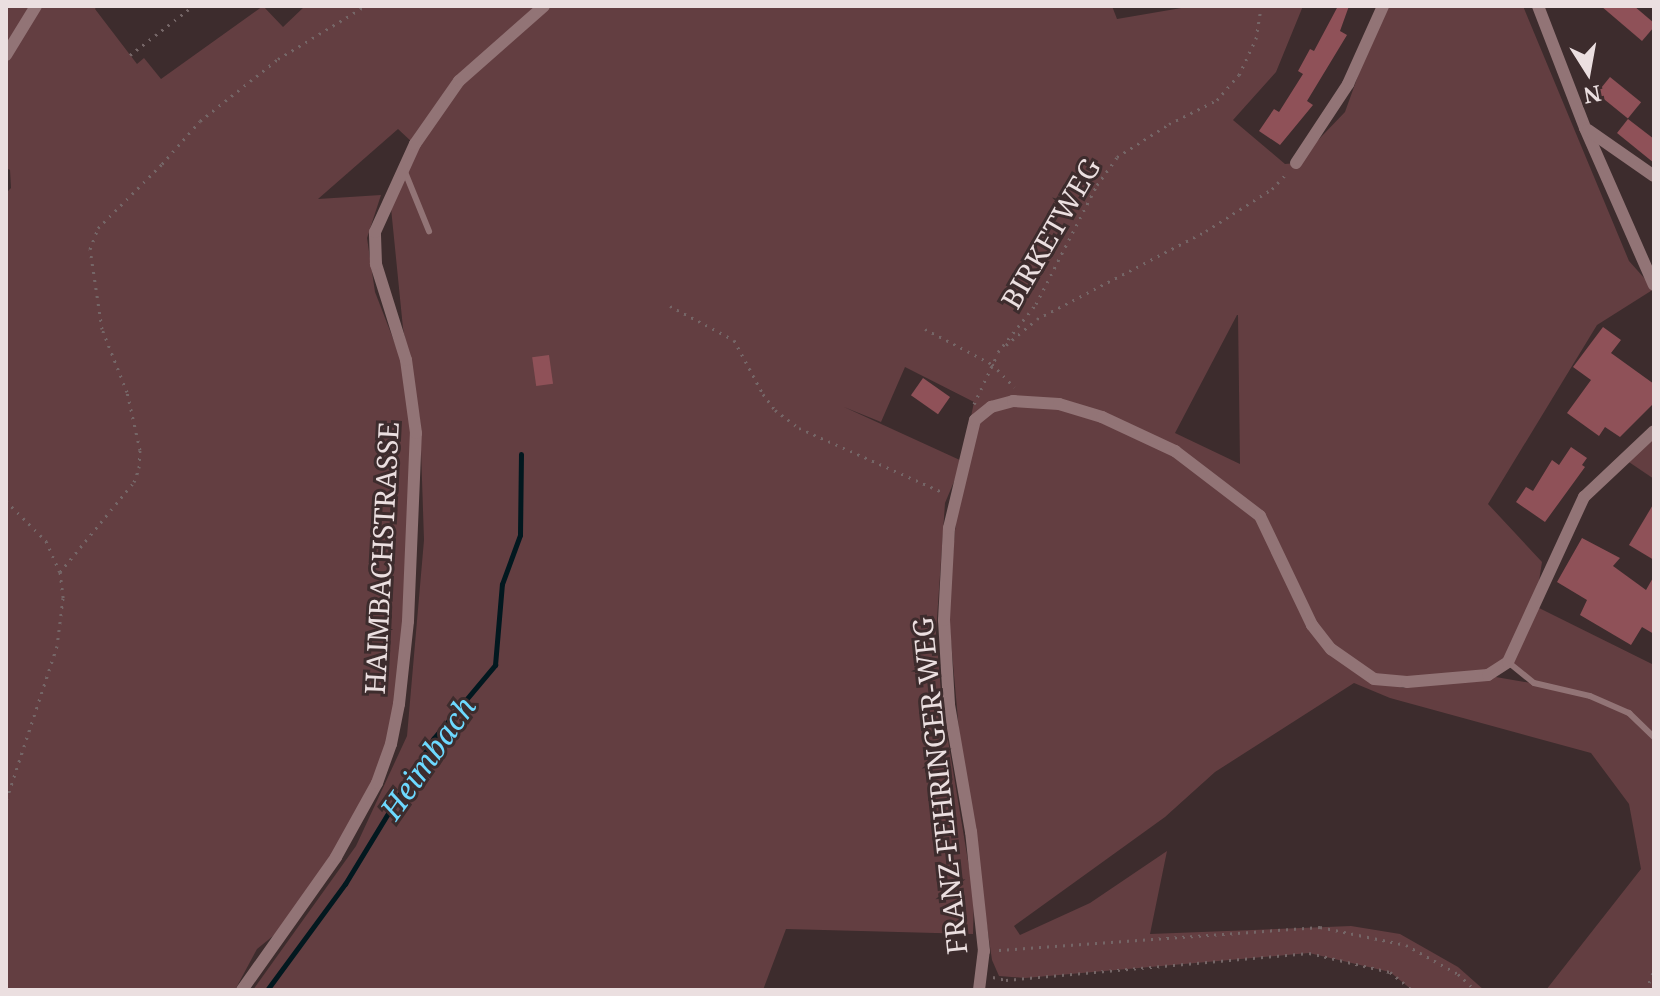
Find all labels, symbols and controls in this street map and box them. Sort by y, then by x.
north arrow [1548,32,1628,112]
text: N [1581,79,1604,112]
street label: BIRKETWEG [993,152,1107,314]
street label: HAIMBACHSTRASSE [357,421,405,695]
street label: FRANZ-FEHRINGER-WEG [905,616,973,956]
water label: Heimbach [373,690,483,826]

